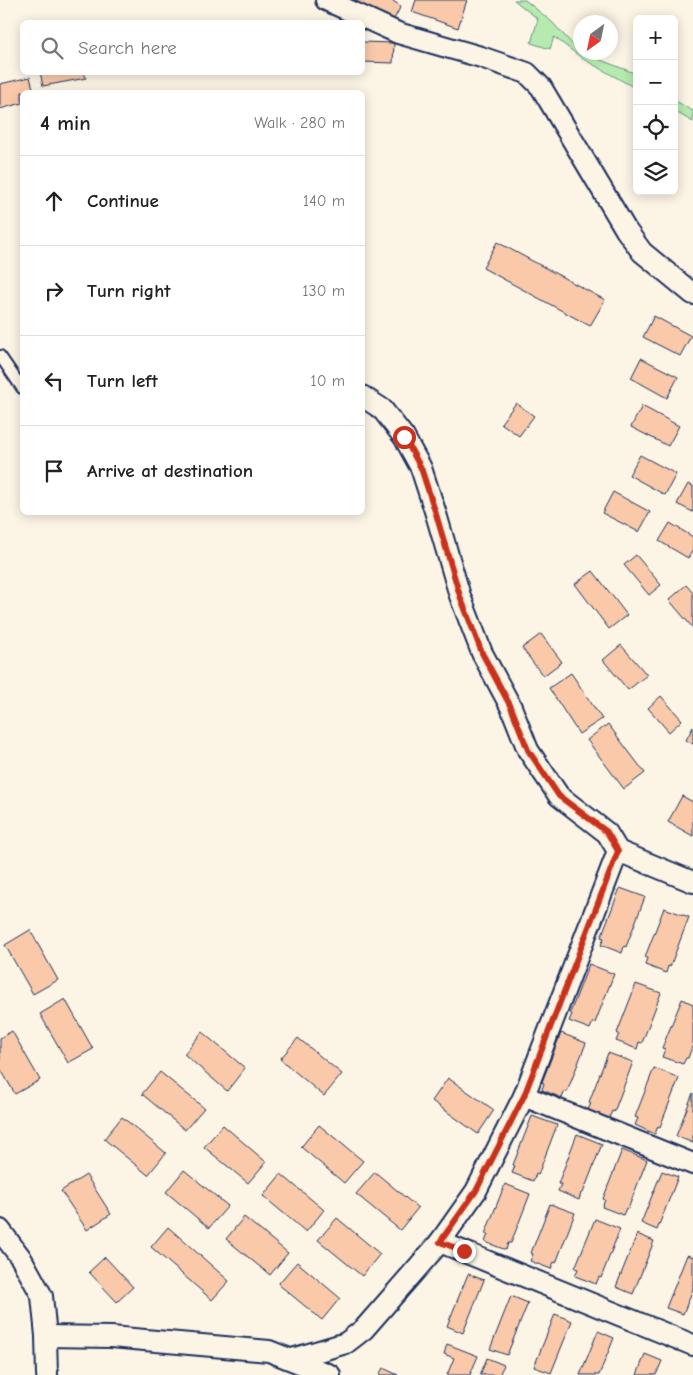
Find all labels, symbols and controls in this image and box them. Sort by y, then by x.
north arrow [573,15,618,60]
map controls [633,15,678,195]
button: + [633,15,678,60]
search box [20,20,365,75]
icon: search [38,34,66,62]
text: Search here [78,37,177,59]
button: − [633,60,678,105]
button: locate [633,105,678,150]
text: 4 min [40,111,91,135]
text: Walk · 280 m [254,114,345,132]
button: layers [633,150,678,195]
icon: ahead [40,187,68,215]
text: Continue [87,190,159,212]
text: 140 m [303,192,345,210]
icon: right [40,277,68,305]
text: Turn right [87,280,171,302]
text: 130 m [302,282,345,300]
icon: left [40,367,68,395]
text: Turn left [87,370,158,392]
text: 10 m [310,372,345,390]
route start [393,426,416,449]
icon: arrive [40,457,68,485]
text: Arrive at destination [87,460,253,482]
route end [453,1240,476,1263]

